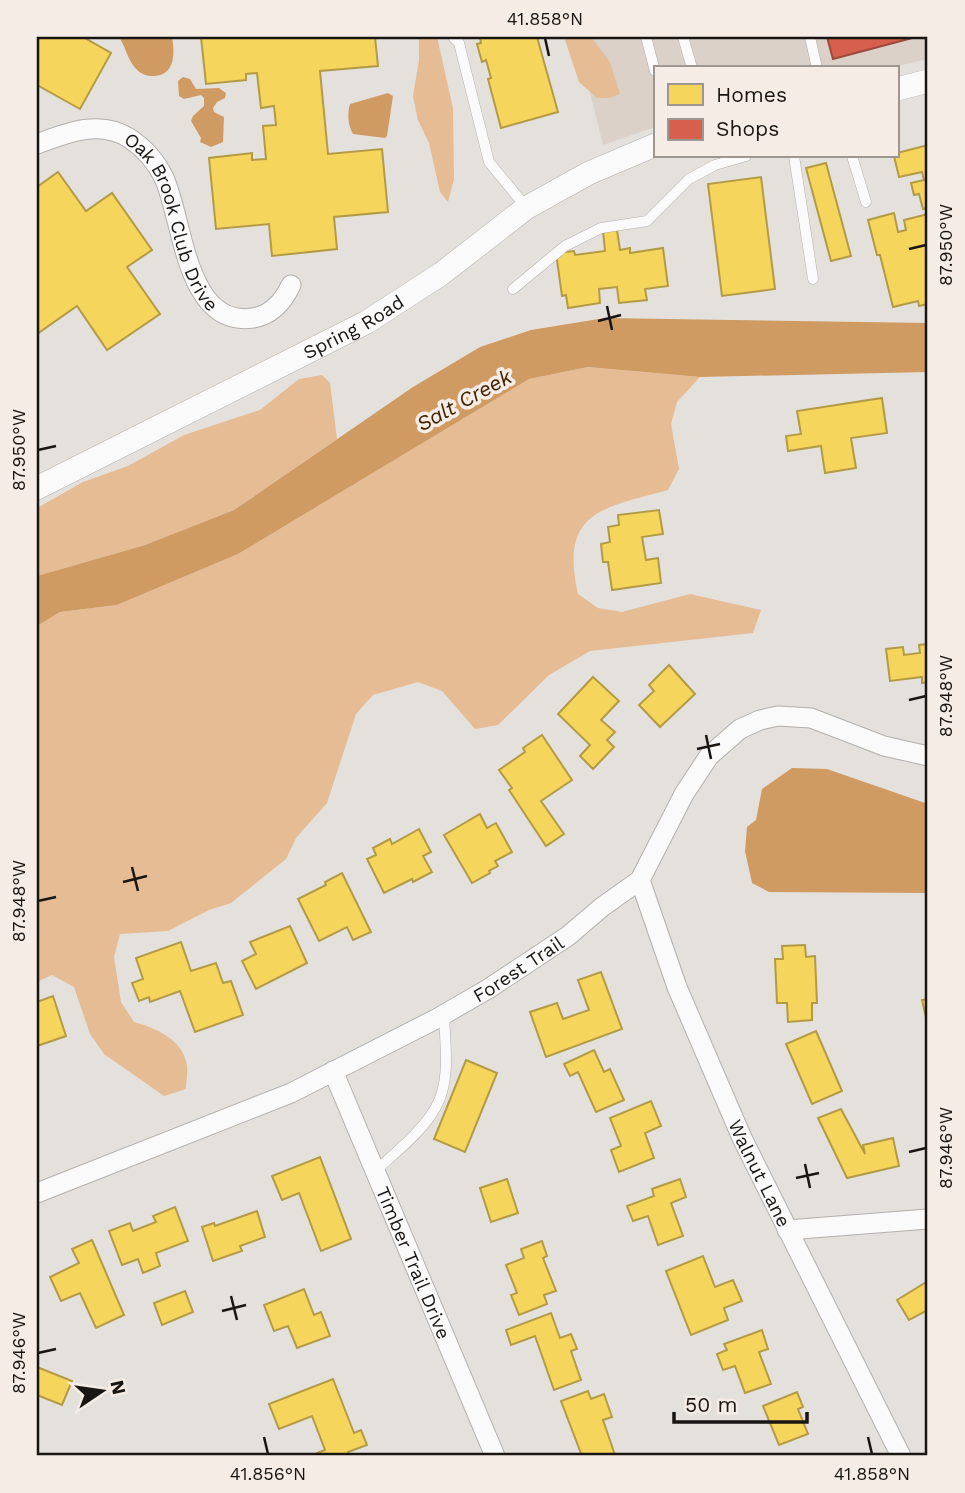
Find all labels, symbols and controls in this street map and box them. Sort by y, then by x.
text: 41.858°N [507,8,583,29]
legend [654,66,898,158]
text: Homes [716,82,787,107]
text: Shops [716,116,779,141]
street label: Oak Brook Club Drive [120,127,223,316]
text: 87.950°W [935,204,956,286]
street label: Spring Road [299,290,408,364]
water label: Salt Creek [412,363,517,436]
text: 87.950°W [8,409,29,491]
text: 87.948°W [935,655,956,737]
text: 87.948°W [8,860,29,942]
street label: Forest Trail [469,931,568,1007]
text: 87.946°W [935,1107,956,1189]
street label: Walnut Lane [724,1116,796,1231]
street label: Timber Trail Drive [371,1183,456,1342]
text: 87.946°W [8,1312,29,1394]
north arrow [66,1356,136,1426]
text: N [105,1378,131,1397]
scale bar [674,1381,808,1425]
text: 50 m [685,1392,737,1417]
text: 41.856°N [230,1463,306,1484]
text: 41.858°N [834,1463,910,1484]

